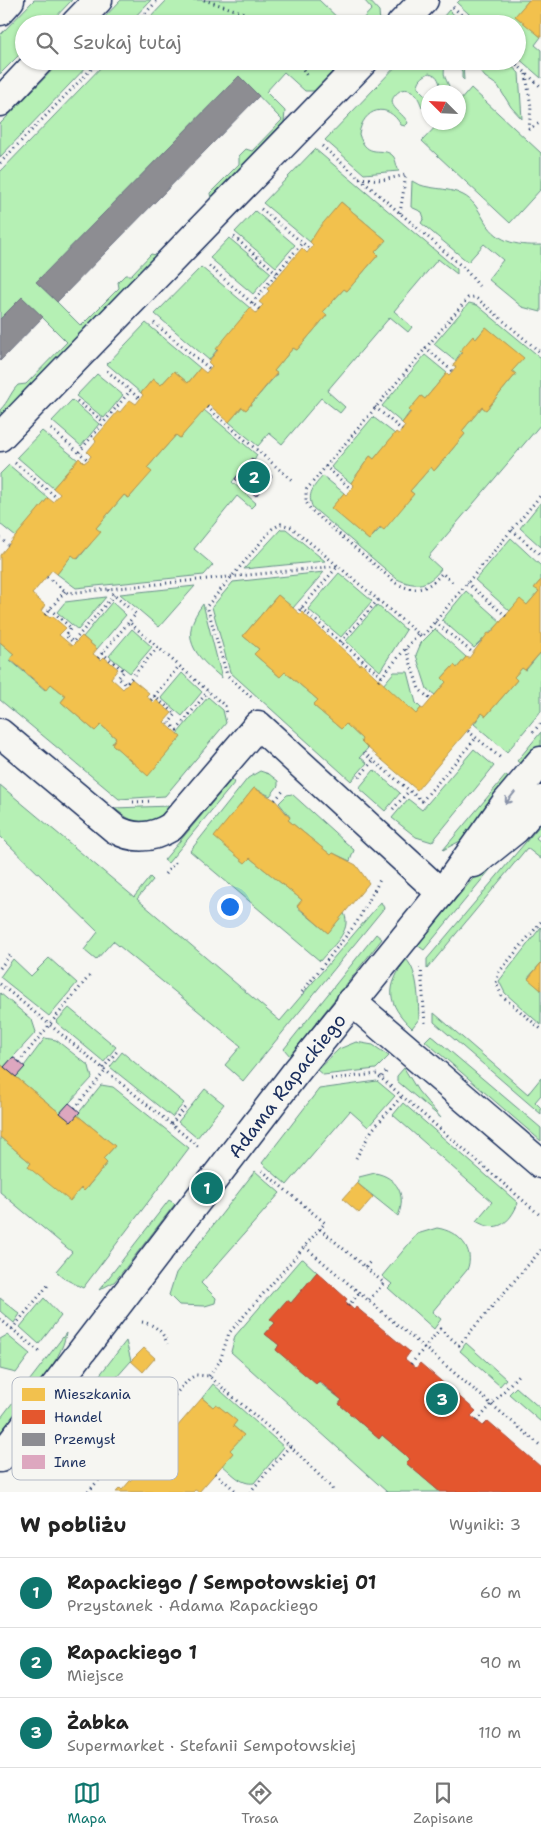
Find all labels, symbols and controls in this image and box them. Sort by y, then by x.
search box [15,15,526,70]
icon: search [33,29,61,57]
text: Szukaj tutaj [73,30,182,55]
north arrow [421,85,466,130]
pin: 2 [238,458,270,496]
one-way arrow [504,791,515,804]
your location [217,894,243,920]
street label: Adama Rapackiego [222,1008,352,1163]
pin: 1 [191,1169,223,1207]
legend [12,1377,178,1480]
pin: 3 [426,1380,458,1418]
text: Mieszkania [54,1385,131,1403]
text: Handel [54,1408,103,1426]
text: Przemysł [54,1430,115,1448]
text: Inne [54,1453,86,1471]
text: W pobliżu [20,1511,127,1539]
text: Wyniki: 3 [449,1514,521,1535]
text: Rapackiego / Sempołowskiej 01 [67,1570,376,1595]
text: 1 [32,1582,40,1603]
text: 60 m [480,1582,521,1603]
text: Przystanek · Adama Rapackiego [67,1595,318,1616]
text: Rapackiego 1 [67,1640,197,1665]
text: 2 [30,1652,42,1673]
text: 90 m [480,1652,521,1673]
text: Miejsce [67,1665,124,1686]
text: Żabka [67,1710,129,1735]
text: 3 [30,1722,42,1743]
text: 110 m [478,1722,521,1743]
text: Supermarket · Stefanii Sempołowskiej [67,1735,356,1756]
tab: Mapa [67,1779,106,1827]
tab: Trasa [241,1779,278,1827]
tab: Zapisane [413,1779,474,1827]

